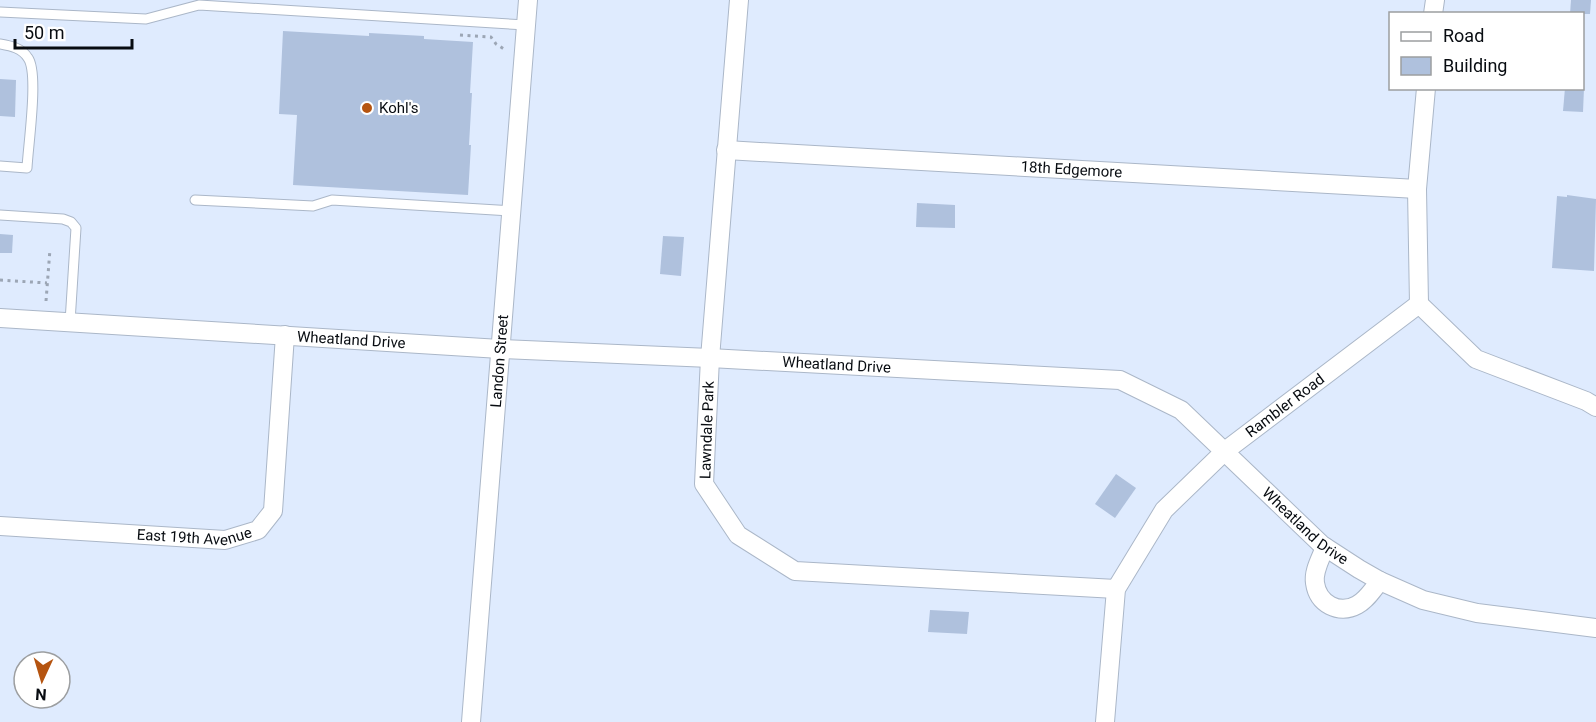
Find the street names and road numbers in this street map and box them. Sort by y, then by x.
street label: 18th Edgemore [1020,158,1123,181]
street label: Landon Street [487,314,512,408]
street label: Wheatland Drive [297,327,406,352]
street label: Wheatland Drive [782,353,891,377]
street label: Rambler Road [1242,370,1328,441]
street label: Lawndale Park [696,380,718,479]
street label: Wheatland Drive [1259,484,1352,569]
street label: East 19th Avenue [136,523,254,549]

